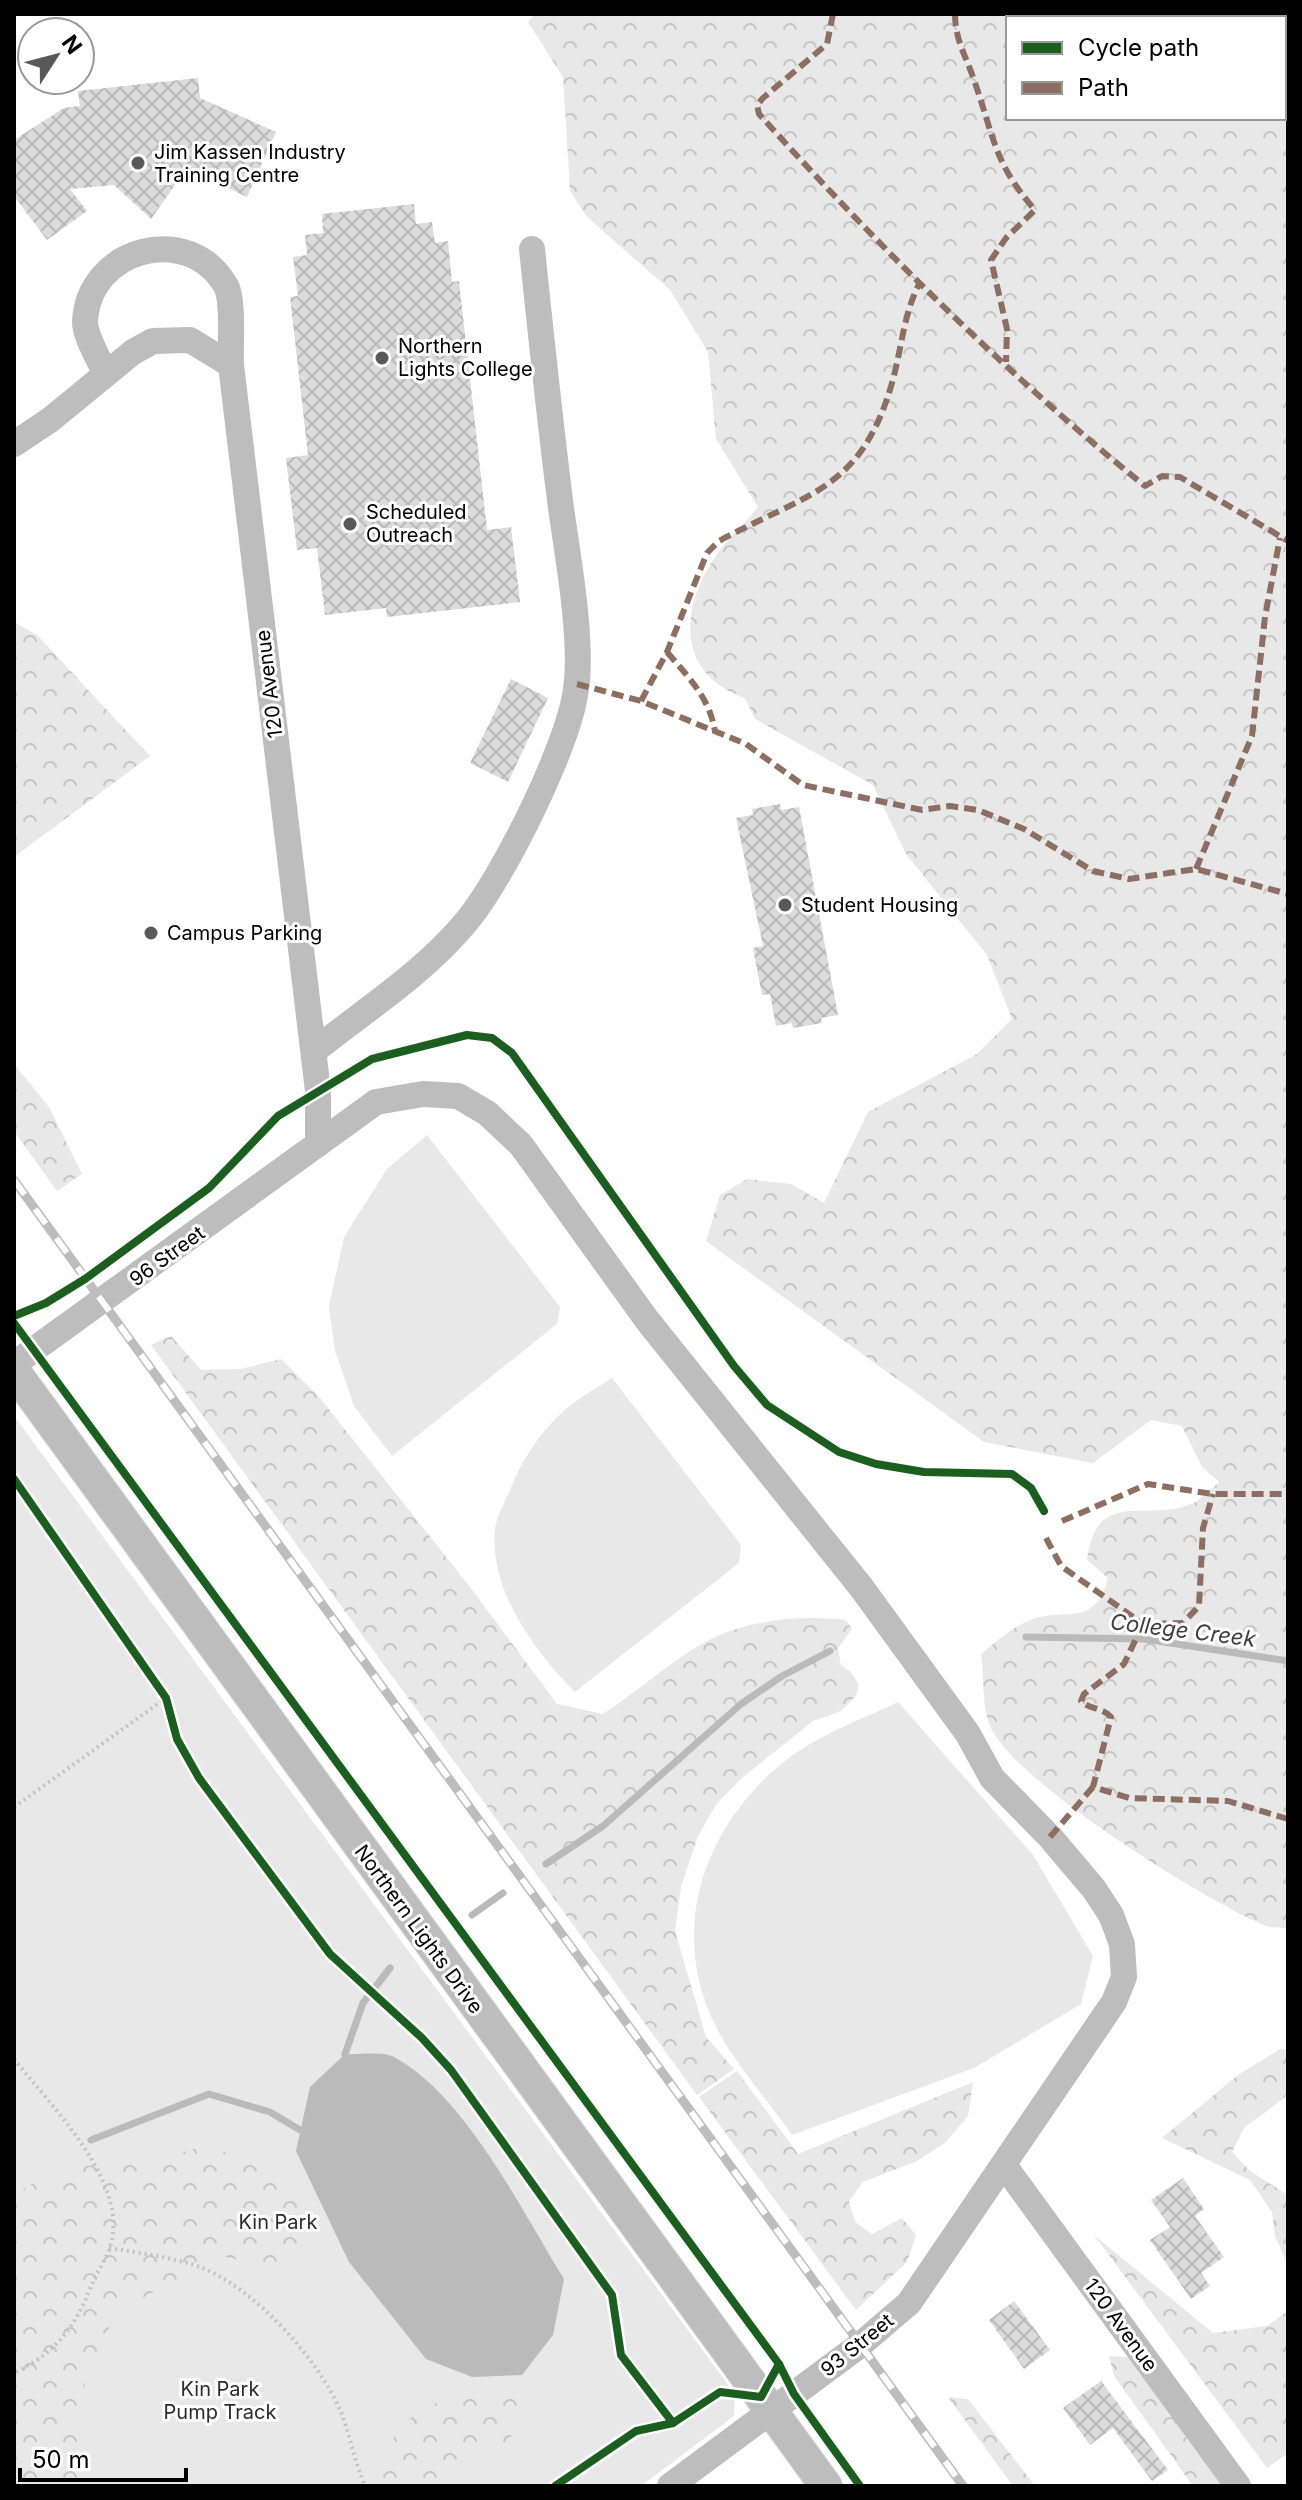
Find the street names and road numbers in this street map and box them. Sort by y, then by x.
street label: 120 Avenue [250,629,288,739]
street label: 96 Street [125,1220,210,1291]
street label: Northern Lights Drive [350,1840,488,2018]
street label: 120 Avenue [1079,2274,1163,2376]
street label: 93 Street [816,2308,899,2382]

